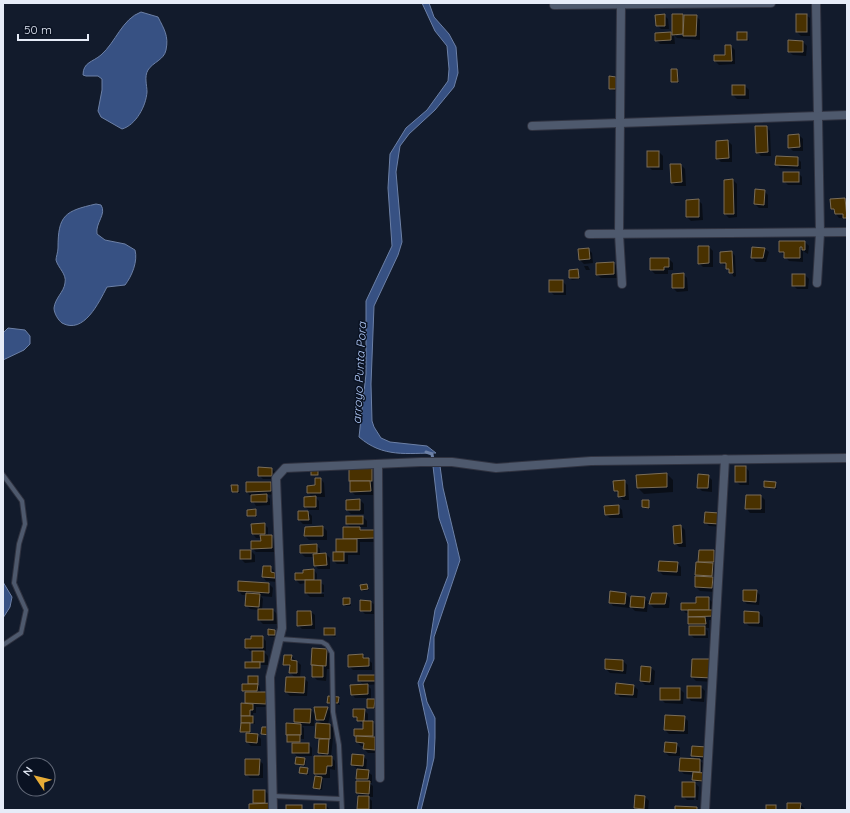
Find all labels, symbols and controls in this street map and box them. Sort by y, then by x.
scale bar [18,16,88,42]
text: 50 m [24,22,52,37]
water label: arroyo Punta Pora [349,321,369,424]
north arrow [16,757,56,797]
text: N [20,764,36,779]

